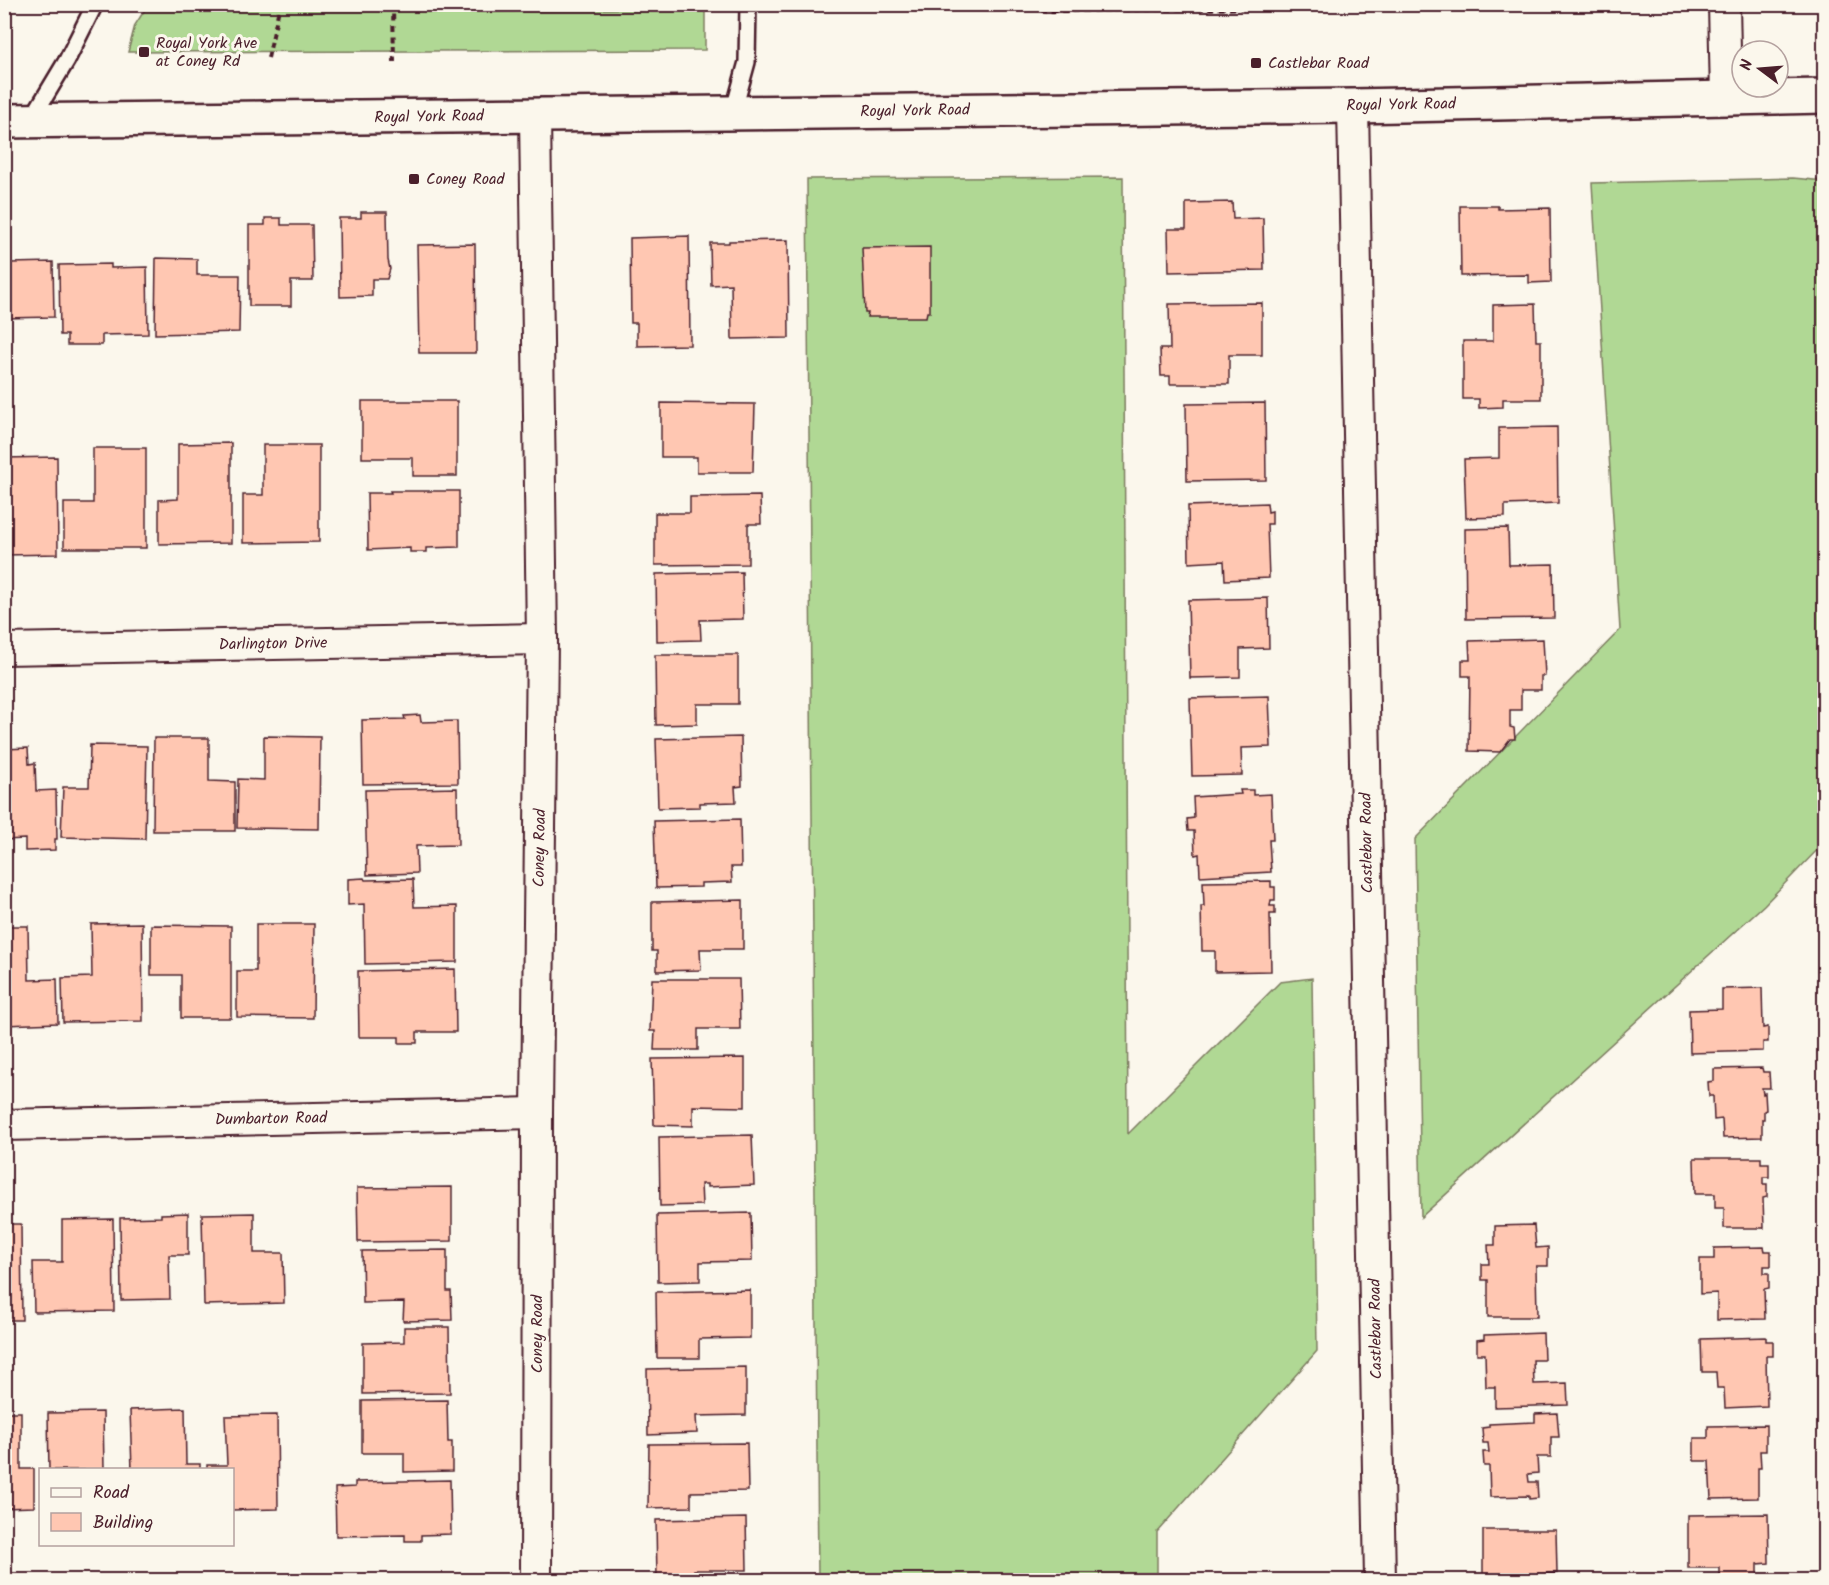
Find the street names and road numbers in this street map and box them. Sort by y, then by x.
street label: Royal York Road [1346,92,1457,118]
street label: Royal York Road [860,98,971,124]
street label: Royal York Road [374,104,485,130]
street label: Darlington Drive [218,631,328,657]
street label: Castlebar Road [1354,791,1380,894]
street label: Coney Road [527,807,553,887]
street label: Dumbarton Road [215,1106,328,1132]
street label: Castlebar Road [1363,1277,1389,1380]
street label: Coney Road [525,1294,550,1373]

